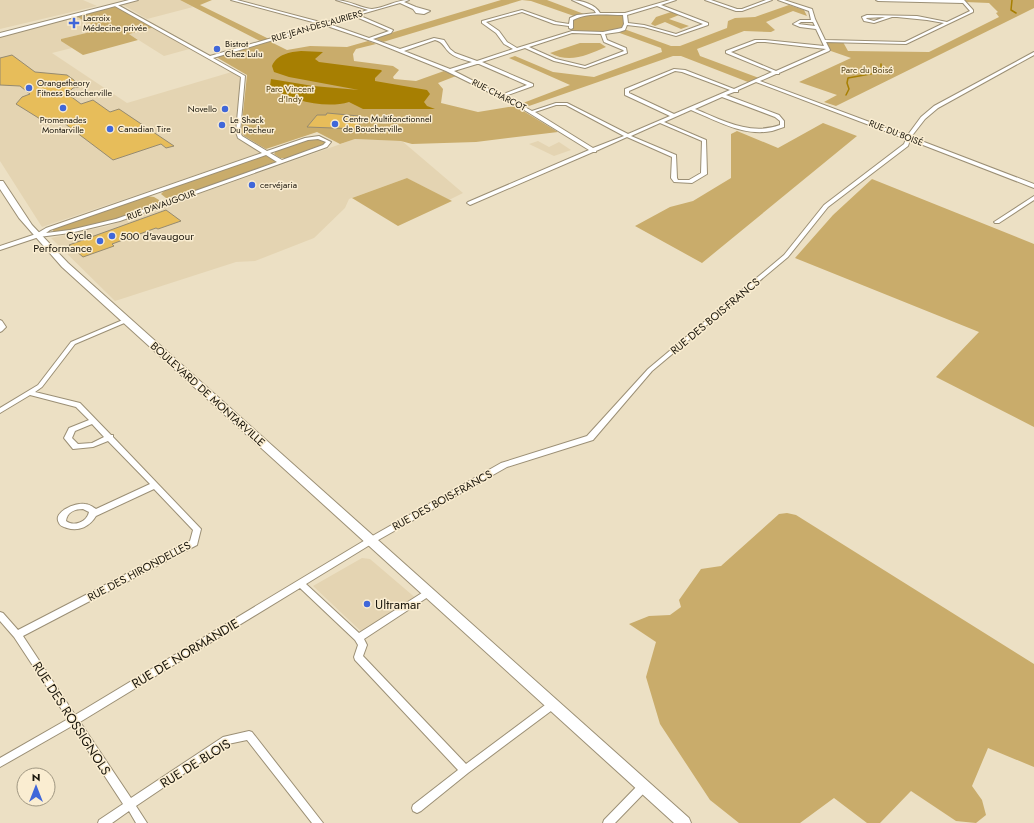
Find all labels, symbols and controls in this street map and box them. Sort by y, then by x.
street label: RUE JEAN-DESLAURIERS [270,6,364,45]
place label: Lacroix Médecine privée [83,11,147,34]
marker: Lacroix Médecine privée [68,17,80,29]
place label: Bistrot Chez Lulu [225,37,263,60]
marker: Bistrot Chez Lulu [212,44,222,54]
park label: Parc du Boisé [841,63,893,76]
street label: RUE CHARCOT [470,75,529,114]
place label: Orangetheory Fitness Boucherville [37,76,112,99]
park label: Parc Vincent d'Indy [266,82,315,105]
marker: Orangetheory Fitness Boucherville [24,83,34,93]
place label: Novello [188,102,217,115]
marker: Promenades Montarville [58,103,68,113]
marker: Novello [220,104,230,114]
place label: Centre Multifonctionnel de Boucherville [343,112,432,135]
place label: Promenades Montarville [40,113,87,136]
place label: Le Shack Du Pecheur [230,113,275,136]
street label: RUE DU BOISÉ [867,116,925,149]
marker: Centre Multifonctionnel de Boucherville [330,119,340,129]
marker: Le Shack Du Pecheur [217,120,227,130]
place label: Canadian Tire [118,122,171,135]
marker: Canadian Tire [105,124,115,134]
place label: cervéjaria [260,178,297,191]
marker: cervéjaria [247,180,257,190]
street label: RUE D'AVAUGOUR [125,186,197,223]
place label: Cycle Performance [33,227,92,256]
place label: 500 d'avaugour [120,228,194,244]
marker: 500 d'avaugour [107,231,117,241]
marker: Cycle Performance [95,236,105,246]
street label: RUE DES BOIS-FRANCS [667,274,763,358]
street label: BOULEVARD DE MONTARVILLE [147,338,269,450]
street label: RUE DES BOIS-FRANCS [389,466,495,534]
street label: RUE DES HIRONDELLES [85,537,193,605]
place label: Ultramar [375,595,421,614]
marker: Ultramar [362,599,372,609]
street label: RUE DE NORMANDIE [128,614,243,693]
street label: RUE DES ROSSIGNOLS [30,658,114,778]
street label: RUE DE BLOIS [156,734,234,793]
north arrow [16,767,56,807]

